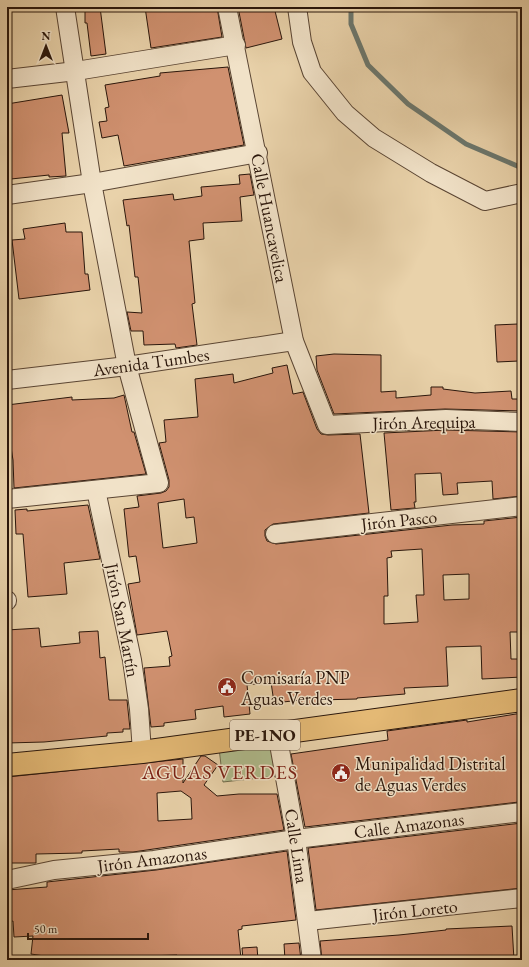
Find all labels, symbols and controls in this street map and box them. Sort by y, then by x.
north arrow [26,26,66,66]
text: N [42,29,51,43]
street label: Calle Huancavelica [246,151,294,285]
street label: Avenida Tumbes [90,342,211,382]
street label: Jirón Arequipa [370,410,477,434]
street label: Jirón Pasco [358,505,438,536]
street label: Jirón San Martín [100,559,145,680]
place label: Comisaría PNP Aguas Verdes [240,666,349,710]
public building icon: Comisaría PNP Aguas Verdes [216,676,238,698]
road number: PE-1NO [230,720,300,750]
place label: Munipalidad Distrital de Aguas Verdes [355,752,506,796]
district label: AGUAS VERDES [141,759,298,785]
public building icon: Munipalidad Distrital de Aguas Verdes [330,762,352,784]
street label: Calle Lima [280,807,314,886]
street label: Calle Amazonas [353,807,466,843]
street label: Jirón Amazonas [94,841,208,877]
street label: Jirón Loreto [369,894,459,926]
scale bar [28,915,148,941]
text: 50 m [34,921,58,937]

